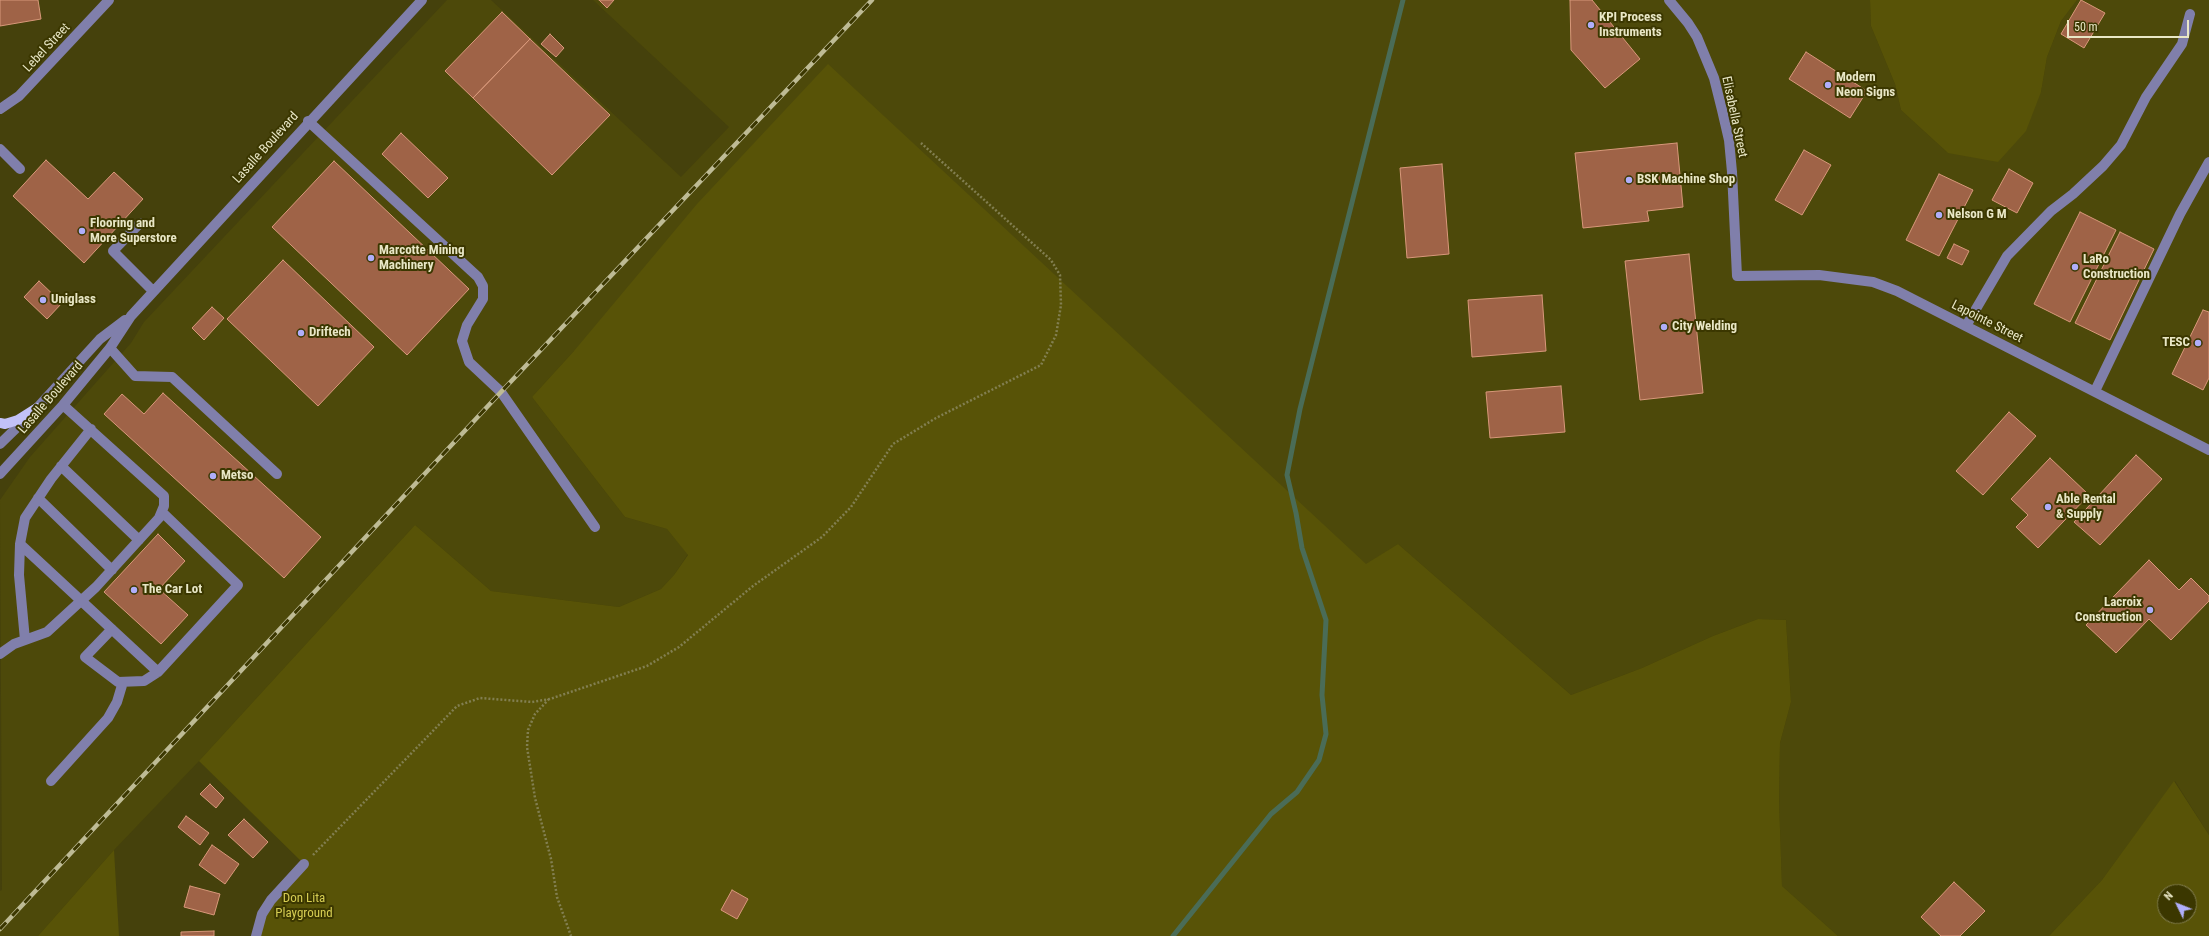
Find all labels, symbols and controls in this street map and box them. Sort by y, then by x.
place label: KPI Process Instruments [1599,10,1662,41]
scale bar [2069,12,2191,38]
street label: Lebel Street [20,20,74,76]
marker: KPI Process Instruments [1586,20,1596,30]
text: 50 m [2074,20,2098,34]
place label: Modern Neon Signs [1836,70,1895,101]
street label: Elisabella Street [1718,75,1750,159]
marker: Modern Neon Signs [1823,80,1833,90]
street label: Lasalle Boulevard [230,109,302,187]
place label: BSK Machine Shop [1637,172,1735,188]
marker: BSK Machine Shop [1624,175,1634,185]
place label: Nelson G M [1947,207,2007,223]
marker: Nelson G M [1934,210,1944,220]
place label: Flooring and More Superstore [90,216,177,247]
marker: Flooring and More Superstore [77,226,87,236]
place label: Marcotte Mining Machinery [379,243,465,274]
place label: LaRo Construction [2083,252,2150,283]
marker: Marcotte Mining Machinery [366,253,376,263]
marker: LaRo Construction [2070,262,2080,272]
place label: Uniglass [51,292,96,308]
marker: Uniglass [38,295,48,305]
street label: Lapointe Street [1949,297,2025,347]
place label: City Welding [1672,319,1737,335]
marker: City Welding [1659,322,1669,332]
place label: Driftech [309,325,351,341]
marker: Driftech [296,328,306,338]
place label: TESC [2162,335,2190,351]
marker: TESC [2193,338,2203,348]
street label: Lasalle Boulevard [15,359,87,437]
place label: Metso [221,468,253,484]
marker: Metso [208,471,218,481]
place label: Able Rental & Supply [2056,492,2116,523]
marker: Able Rental & Supply [2043,502,2053,512]
place label: The Car Lot [142,582,202,598]
marker: The Car Lot [129,585,139,595]
place label: Lacroix Construction [2075,595,2142,626]
marker: Lacroix Construction [2145,605,2155,615]
north arrow [2157,884,2197,924]
text: N [2162,889,2176,903]
park label: Don Lita Playground [275,891,333,922]

